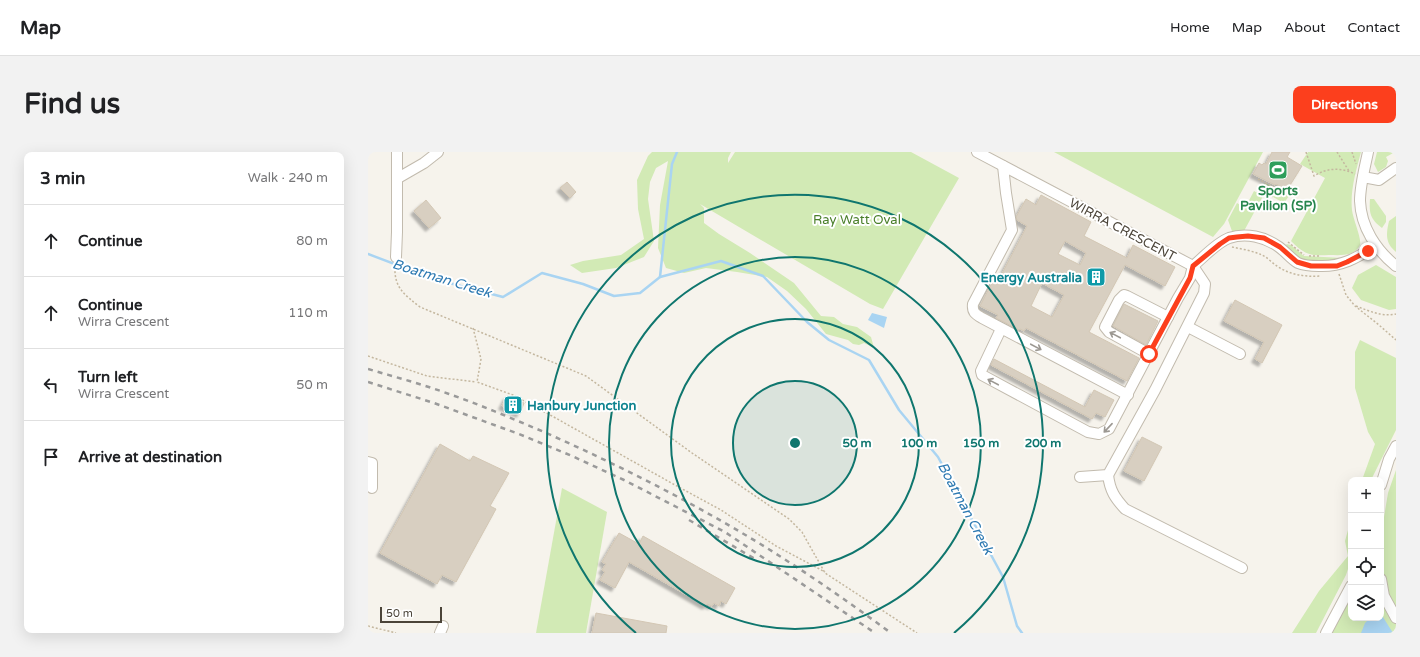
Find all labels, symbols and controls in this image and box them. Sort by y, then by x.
text: Map [20,17,61,39]
text: Home [1170,19,1210,36]
text: Map [1232,19,1262,36]
text: About [1284,19,1326,36]
text: Contact [1348,19,1400,36]
button: Directions [1293,86,1396,123]
text: Find us [24,87,120,121]
sports icon: Sports Pavilion (SP) [1267,159,1289,181]
text: 3 min [40,168,85,189]
text: Walk · 240 m [248,170,328,186]
place label: Sports Pavilion (SP) [1240,183,1316,214]
street label: WIRRA CRESCENT [1066,195,1179,265]
park label: Ray Watt Oval [813,212,901,228]
icon: ahead [40,230,62,252]
text: Continue [78,232,142,250]
text: 80 m [296,233,328,249]
route end [1359,242,1377,260]
water label: Boatman Creek [390,255,495,302]
building icon: Energy Australia [1085,266,1107,288]
place label: Energy Australia [981,270,1082,286]
text: Continue [78,296,142,314]
icon: ahead [40,302,62,324]
text: 110 m [288,305,328,321]
text: Wirra Crescent [78,314,169,330]
one-way arrow [1109,331,1121,338]
one-way arrow [1030,344,1042,351]
route start [1140,345,1158,363]
text: Turn left [78,368,138,386]
icon: left [40,374,62,396]
text: 50 m [296,377,328,393]
one-way arrow [987,378,999,385]
text: Wirra Crescent [78,386,169,402]
building icon: Hanbury Junction [502,394,524,416]
place label: Hanbury Junction [527,398,636,414]
one-way arrow [1103,423,1112,433]
centre of rings [788,436,802,450]
text: 50 m [842,436,872,450]
text: 100 m [901,436,937,450]
text: 150 m [963,436,999,450]
text: 200 m [1025,436,1061,450]
icon: arrive [40,446,62,468]
text: Arrive at destination [78,448,222,466]
water label: Boatman Creek [934,459,998,559]
map controls [1348,477,1384,621]
button: + [1348,477,1384,513]
button: − [1348,513,1384,549]
button: locate [1348,549,1384,585]
button: layers [1348,585,1384,621]
scale bar [380,605,442,624]
text: 50 m [386,607,413,620]

